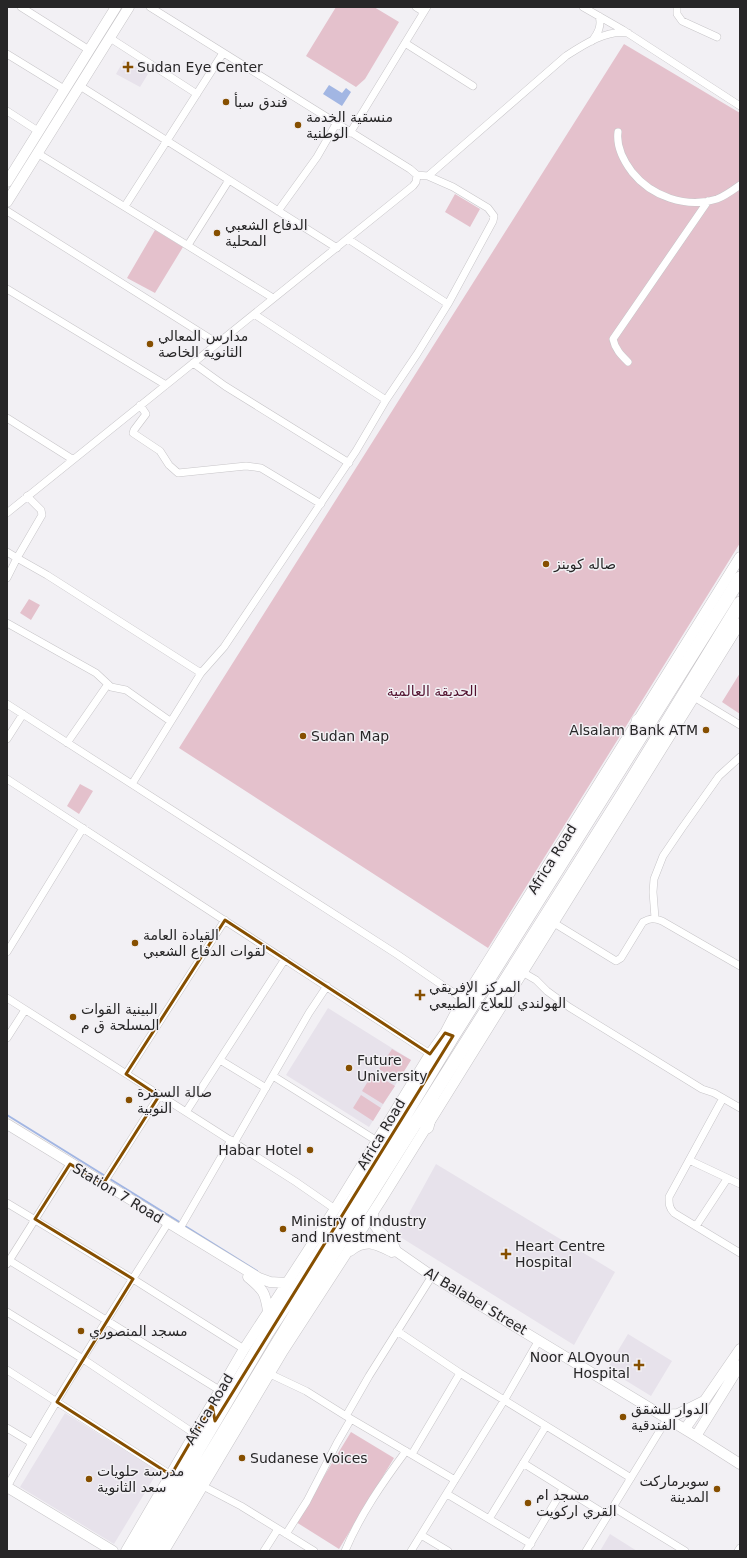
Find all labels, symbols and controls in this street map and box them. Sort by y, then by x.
place label: Sudan Eye Center [137,59,263,75]
marker: Sudan Eye Center [122,61,134,73]
place label: فندق سبأ [234,92,288,111]
marker: فندق سبأ [221,97,231,107]
place label: منسقية الخدمة الوطنية [306,109,393,142]
marker: منسقية الخدمة الوطنية [293,120,303,130]
place label: الدفاع الشعبي المحلية [225,217,308,249]
marker: الدفاع الشعبي المحلية [212,228,222,238]
place label: مدارس المعالي الثانوية الخاصة [158,328,248,361]
marker: مدارس المعالي الثانوية الخاصة [145,339,155,349]
place label: صاله كوينز [553,556,616,573]
marker: صاله كوينز [541,559,551,569]
park label: الحديقة العالمية [387,683,477,699]
place label: Alsalam Bank ATM [569,722,698,738]
marker: Alsalam Bank ATM [701,725,711,735]
place label: Sudan Map [311,728,389,744]
marker: Sudan Map [298,731,308,741]
street label: Africa Road [524,821,580,897]
place label: القيادة العامة لقوات الدفاع الشعبي [143,927,266,960]
marker: القيادة العامة لقوات الدفاع الشعبي [130,938,140,948]
place label: المركز الإفريقي الهولندي للعلاج الطبيعي [429,979,566,1012]
marker: المركز الإفريقي الهولندي للعلاج الطبيعي [414,989,426,1001]
place label: البينية القوات المسلحة ق م [81,1001,159,1034]
marker: البينية القوات المسلحة ق م [68,1012,78,1022]
place label: Future University [357,1052,428,1084]
marker: Future University [344,1063,354,1073]
place label: صالة السفرة النوبية [137,1084,212,1117]
marker: صالة السفرة النوبية [124,1095,134,1105]
street label: Africa Road [354,1096,408,1172]
place label: Habar Hotel [218,1142,302,1158]
marker: Habar Hotel [305,1145,315,1155]
street label: Station 7 Road [70,1160,166,1226]
place label: Ministry of Industry and Investment [291,1213,427,1245]
marker: Ministry of Industry and Investment [278,1224,288,1234]
place label: Heart Centre Hospital [515,1238,605,1270]
marker: Heart Centre Hospital [500,1248,512,1260]
street label: Al Balabel Street [422,1264,531,1338]
place label: مسجد المنصوري [89,1323,187,1340]
marker: مسجد المنصوري [76,1326,86,1336]
place label: Noor ALOyoun Hospital [530,1349,630,1381]
marker: Noor ALOyoun Hospital [633,1359,645,1371]
street label: Africa Road [182,1371,236,1447]
place label: الدوار للشقق الفندقية [631,1401,709,1433]
marker: الدوار للشقق الفندقية [618,1412,628,1422]
place label: Sudanese Voices [250,1450,368,1466]
marker: Sudanese Voices [237,1453,247,1463]
place label: مدرسة حلويات سعد الثانوية [97,1463,184,1496]
place label: سوبرماركت المدينة [639,1473,709,1505]
marker: مدرسة حلويات سعد الثانوية [84,1474,94,1484]
marker: سوبرماركت المدينة [712,1484,722,1494]
place label: مسجد ام القري اركويت [536,1487,617,1520]
marker: مسجد ام القري اركويت [523,1498,533,1508]

